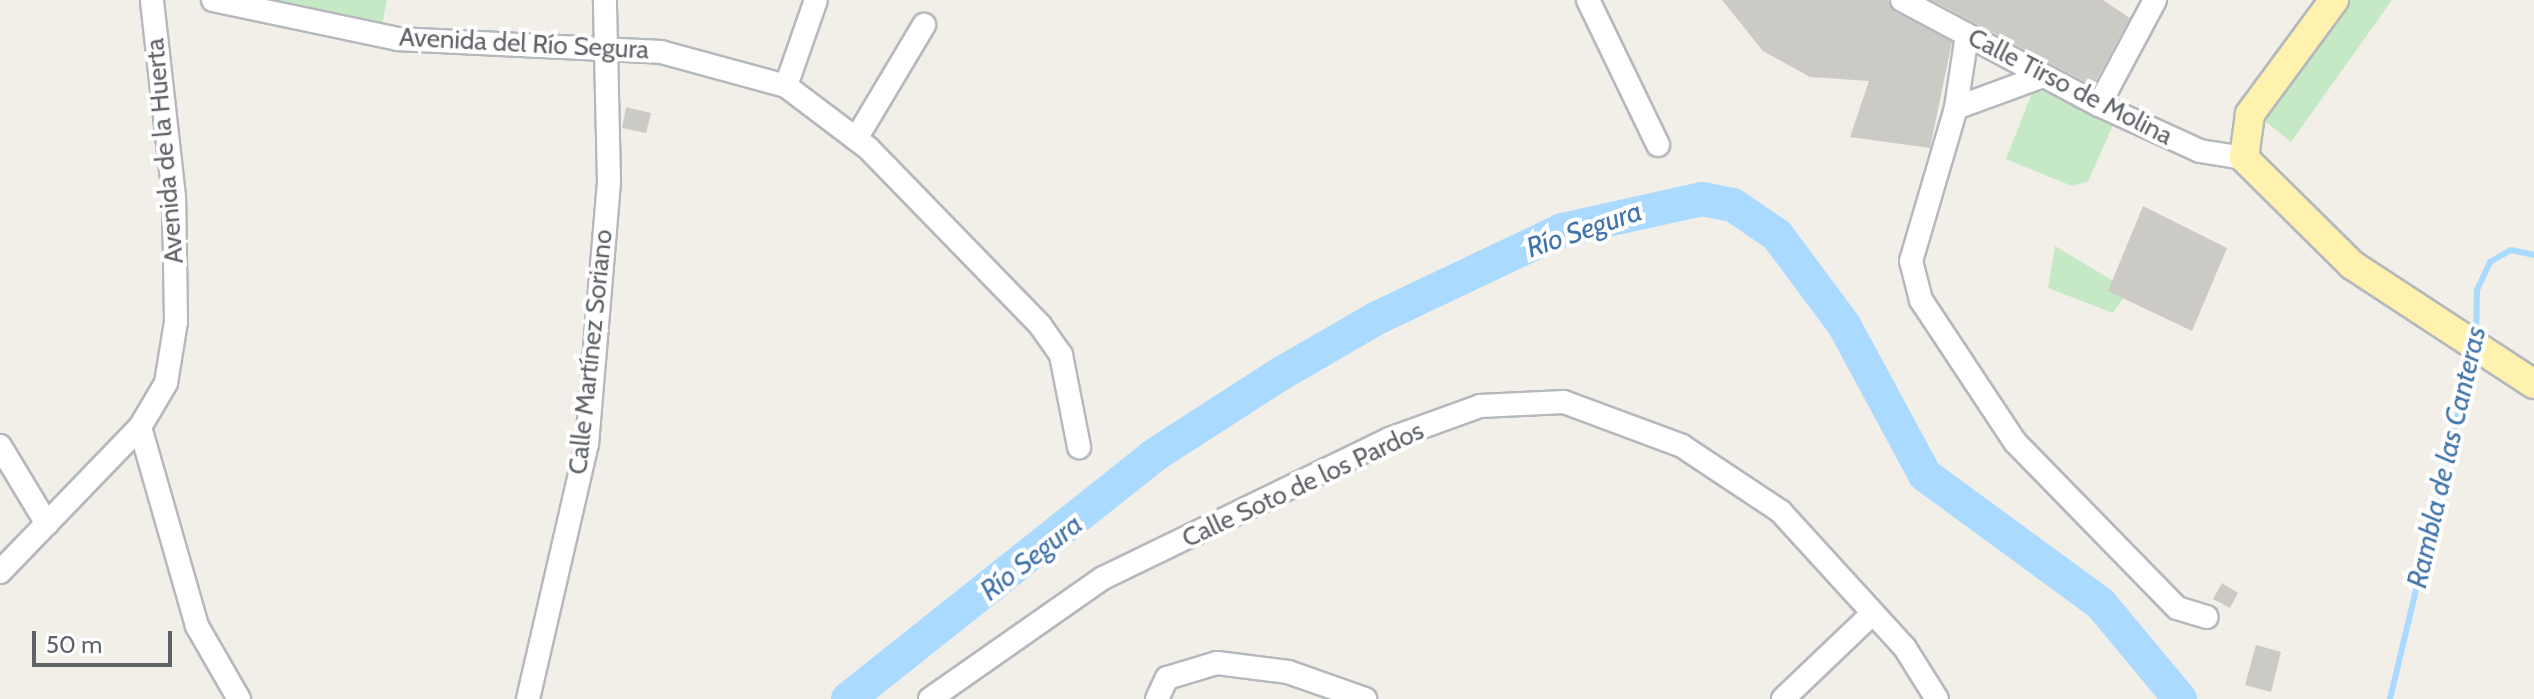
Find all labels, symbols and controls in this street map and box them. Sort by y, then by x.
street label: Avenida del Río Segura [398,22,650,66]
street label: Calle Tirso de Molina [1962,22,2178,152]
street label: Avenida de la Huerta [140,37,190,265]
water label: Río Segura [1522,194,1646,264]
street label: Calle Martínez Soriano [563,228,619,476]
water label: Rambla de las Canteras [2400,323,2492,591]
street label: Calle Soto de los Pardos [1177,415,1429,555]
water label: Río Segura [973,507,1089,607]
scale bar [36,615,176,665]
text: 50 m [46,630,102,659]

